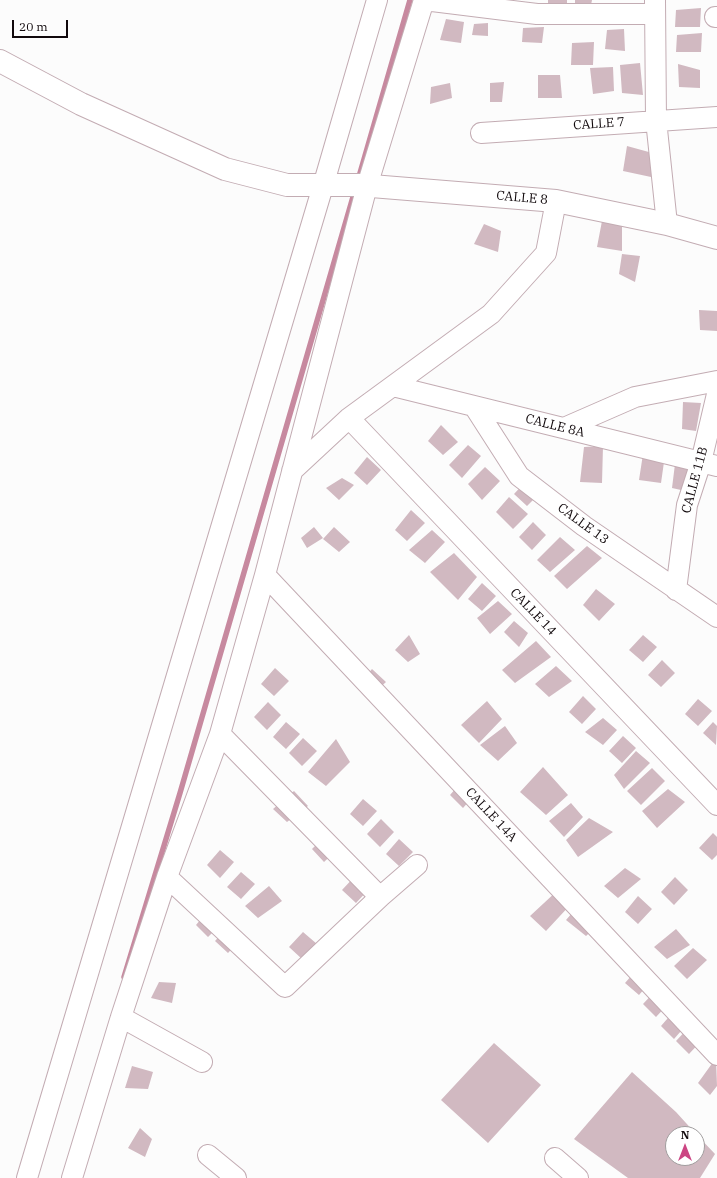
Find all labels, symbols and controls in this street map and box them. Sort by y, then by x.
scale bar [14,12,70,38]
text: 20 m [19,19,48,34]
street label: CALLE 7 [573,114,625,134]
street label: CALLE 8 [496,188,548,208]
street label: CALLE 8A [524,411,586,441]
street label: CALLE 11B [679,445,711,515]
street label: CALLE 13 [554,500,612,548]
street label: CALLE 14 [507,585,559,639]
street label: CALLE 14A [462,785,520,845]
north arrow [665,1126,705,1166]
text: N [681,1128,689,1142]

